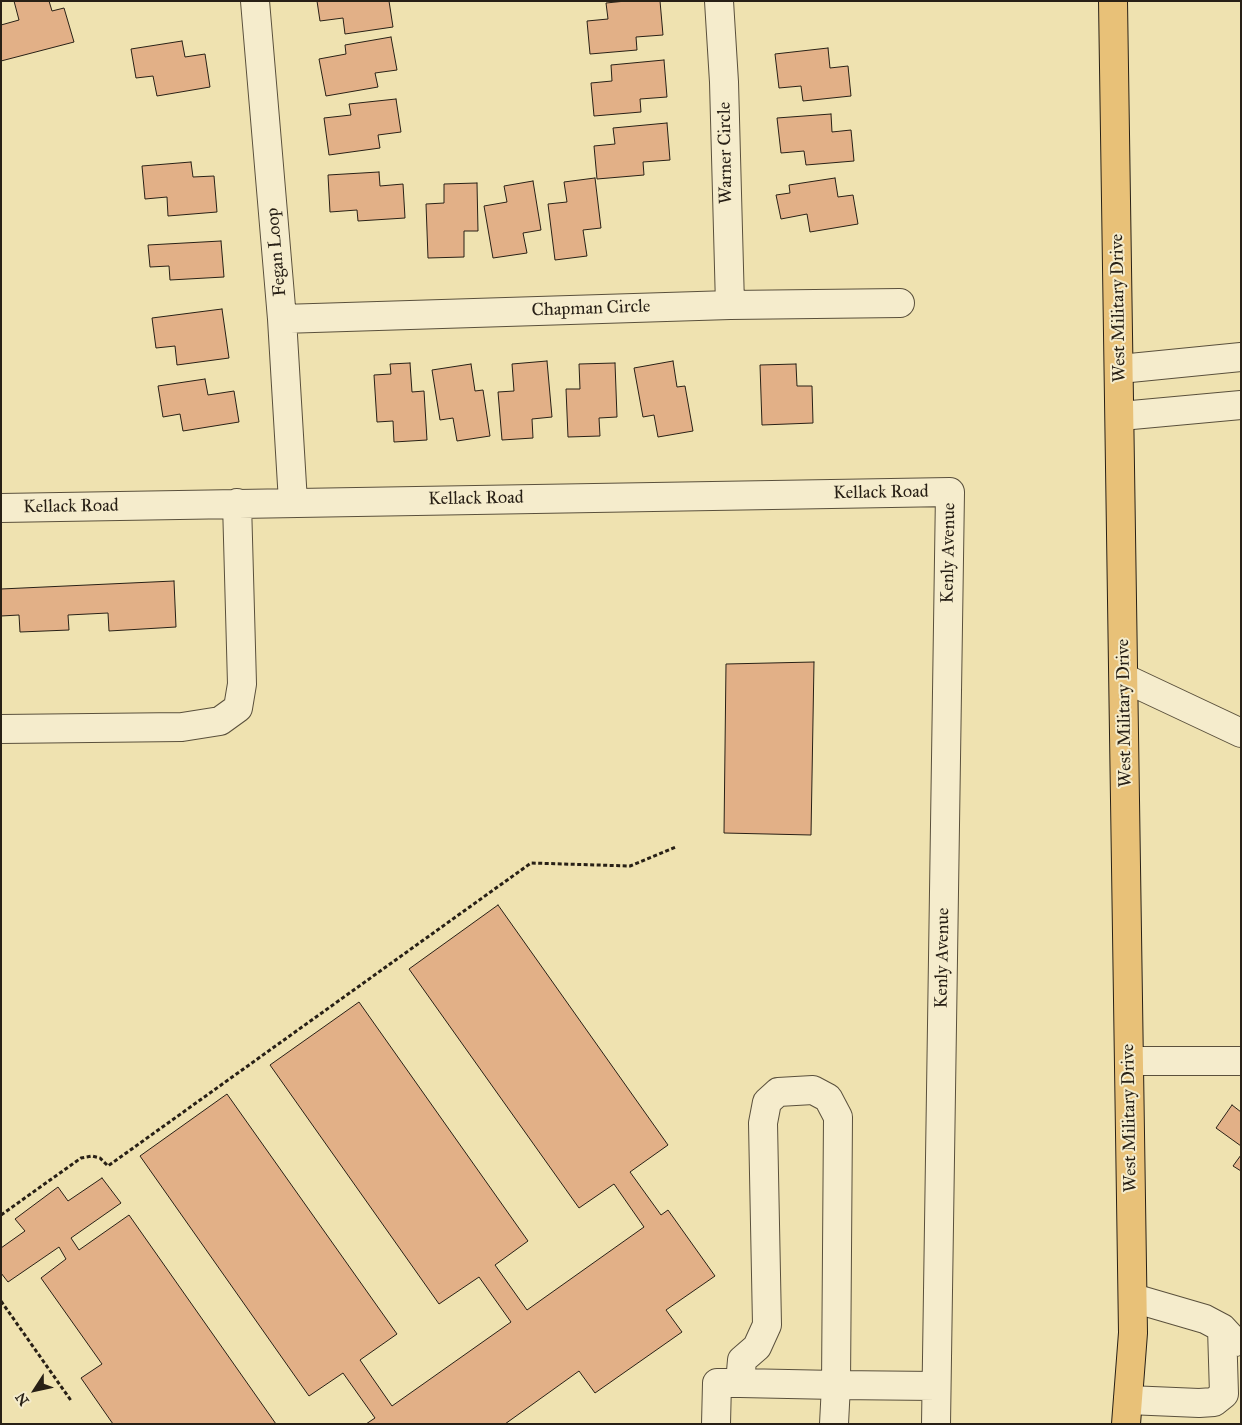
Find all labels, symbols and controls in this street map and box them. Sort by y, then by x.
street label: Warner Circle [714,102,738,204]
street label: Fegan Loop [262,207,292,297]
street label: West Military Drive [1107,234,1131,382]
street label: Chapman Circle [531,296,651,322]
street label: Kellack Road [833,481,929,505]
street label: Kellack Road [428,487,524,511]
street label: Kellack Road [23,495,119,519]
street label: Kenly Avenue [937,502,961,604]
street label: West Military Drive [1113,639,1137,787]
street label: Kenly Avenue [931,907,955,1009]
street label: West Military Drive [1118,1044,1142,1192]
north arrow [10,1365,60,1415]
text: N [12,1389,33,1409]

